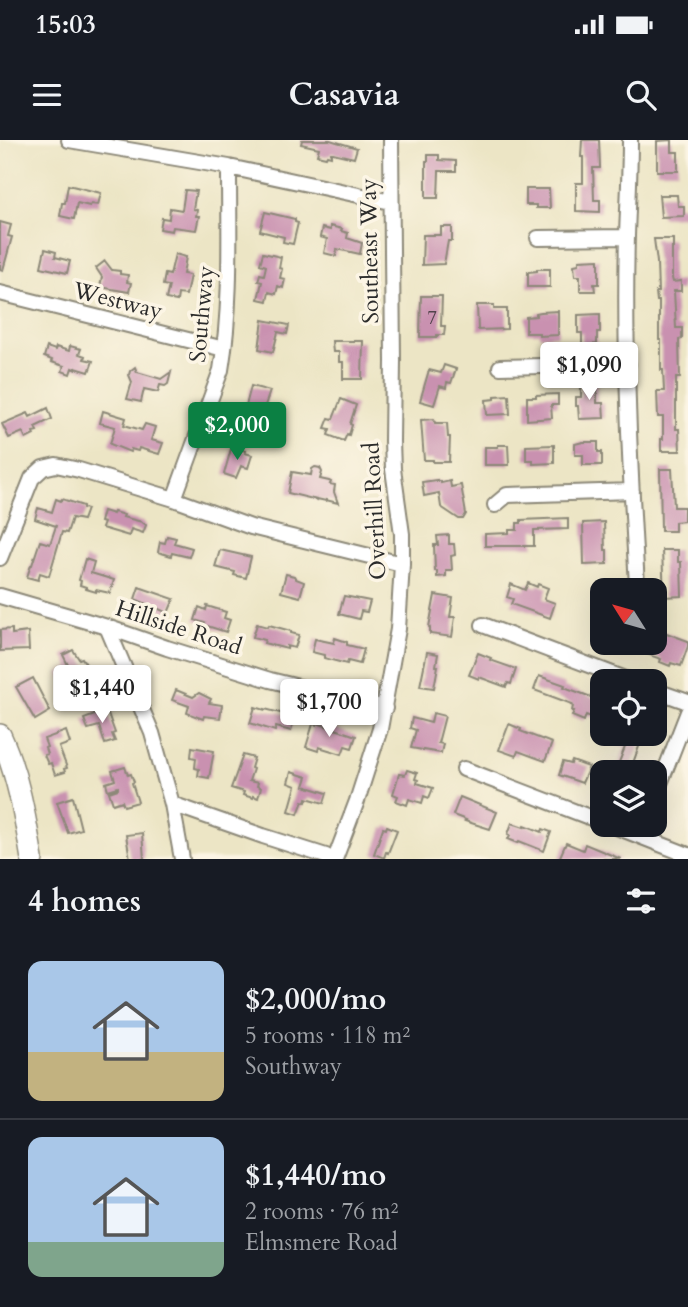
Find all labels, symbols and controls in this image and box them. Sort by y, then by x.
text: 15:03 [35,7,96,42]
text: Casavia [288,73,400,117]
icon: menu [28,76,66,114]
icon: search [622,76,660,114]
street label: Southeast Way [353,178,386,324]
street label: Southway [182,264,221,364]
street label: Westway [69,274,166,327]
house number: 7 [427,305,437,331]
pin: $1,090 [532,342,646,402]
text: $1,090 [556,349,622,380]
pin: $2,000 [180,402,294,462]
text: $2,000 [204,409,270,440]
street label: Overhill Road [355,441,394,581]
north arrow [590,578,667,654]
map controls [590,578,667,837]
street label: Hillside Road [112,592,247,663]
pin: $1,440 [45,666,159,725]
button: locate [590,669,667,746]
text: $1,440 [69,672,135,703]
pin: $1,700 [272,680,386,739]
text: $1,700 [296,686,362,717]
button: layers [590,760,667,837]
text: 4 homes [28,881,141,922]
icon: filters [622,882,660,920]
text: $2,000/mo [245,979,386,1020]
icon: home [84,989,168,1073]
text: 5 rooms · 118 m² [245,1020,410,1051]
text: Southway [245,1051,342,1082]
text: $1,440/mo [245,1155,386,1196]
icon: home [84,1165,168,1249]
text: 2 rooms · 76 m² [245,1196,398,1227]
text: Elmsmere Road [245,1227,398,1258]

